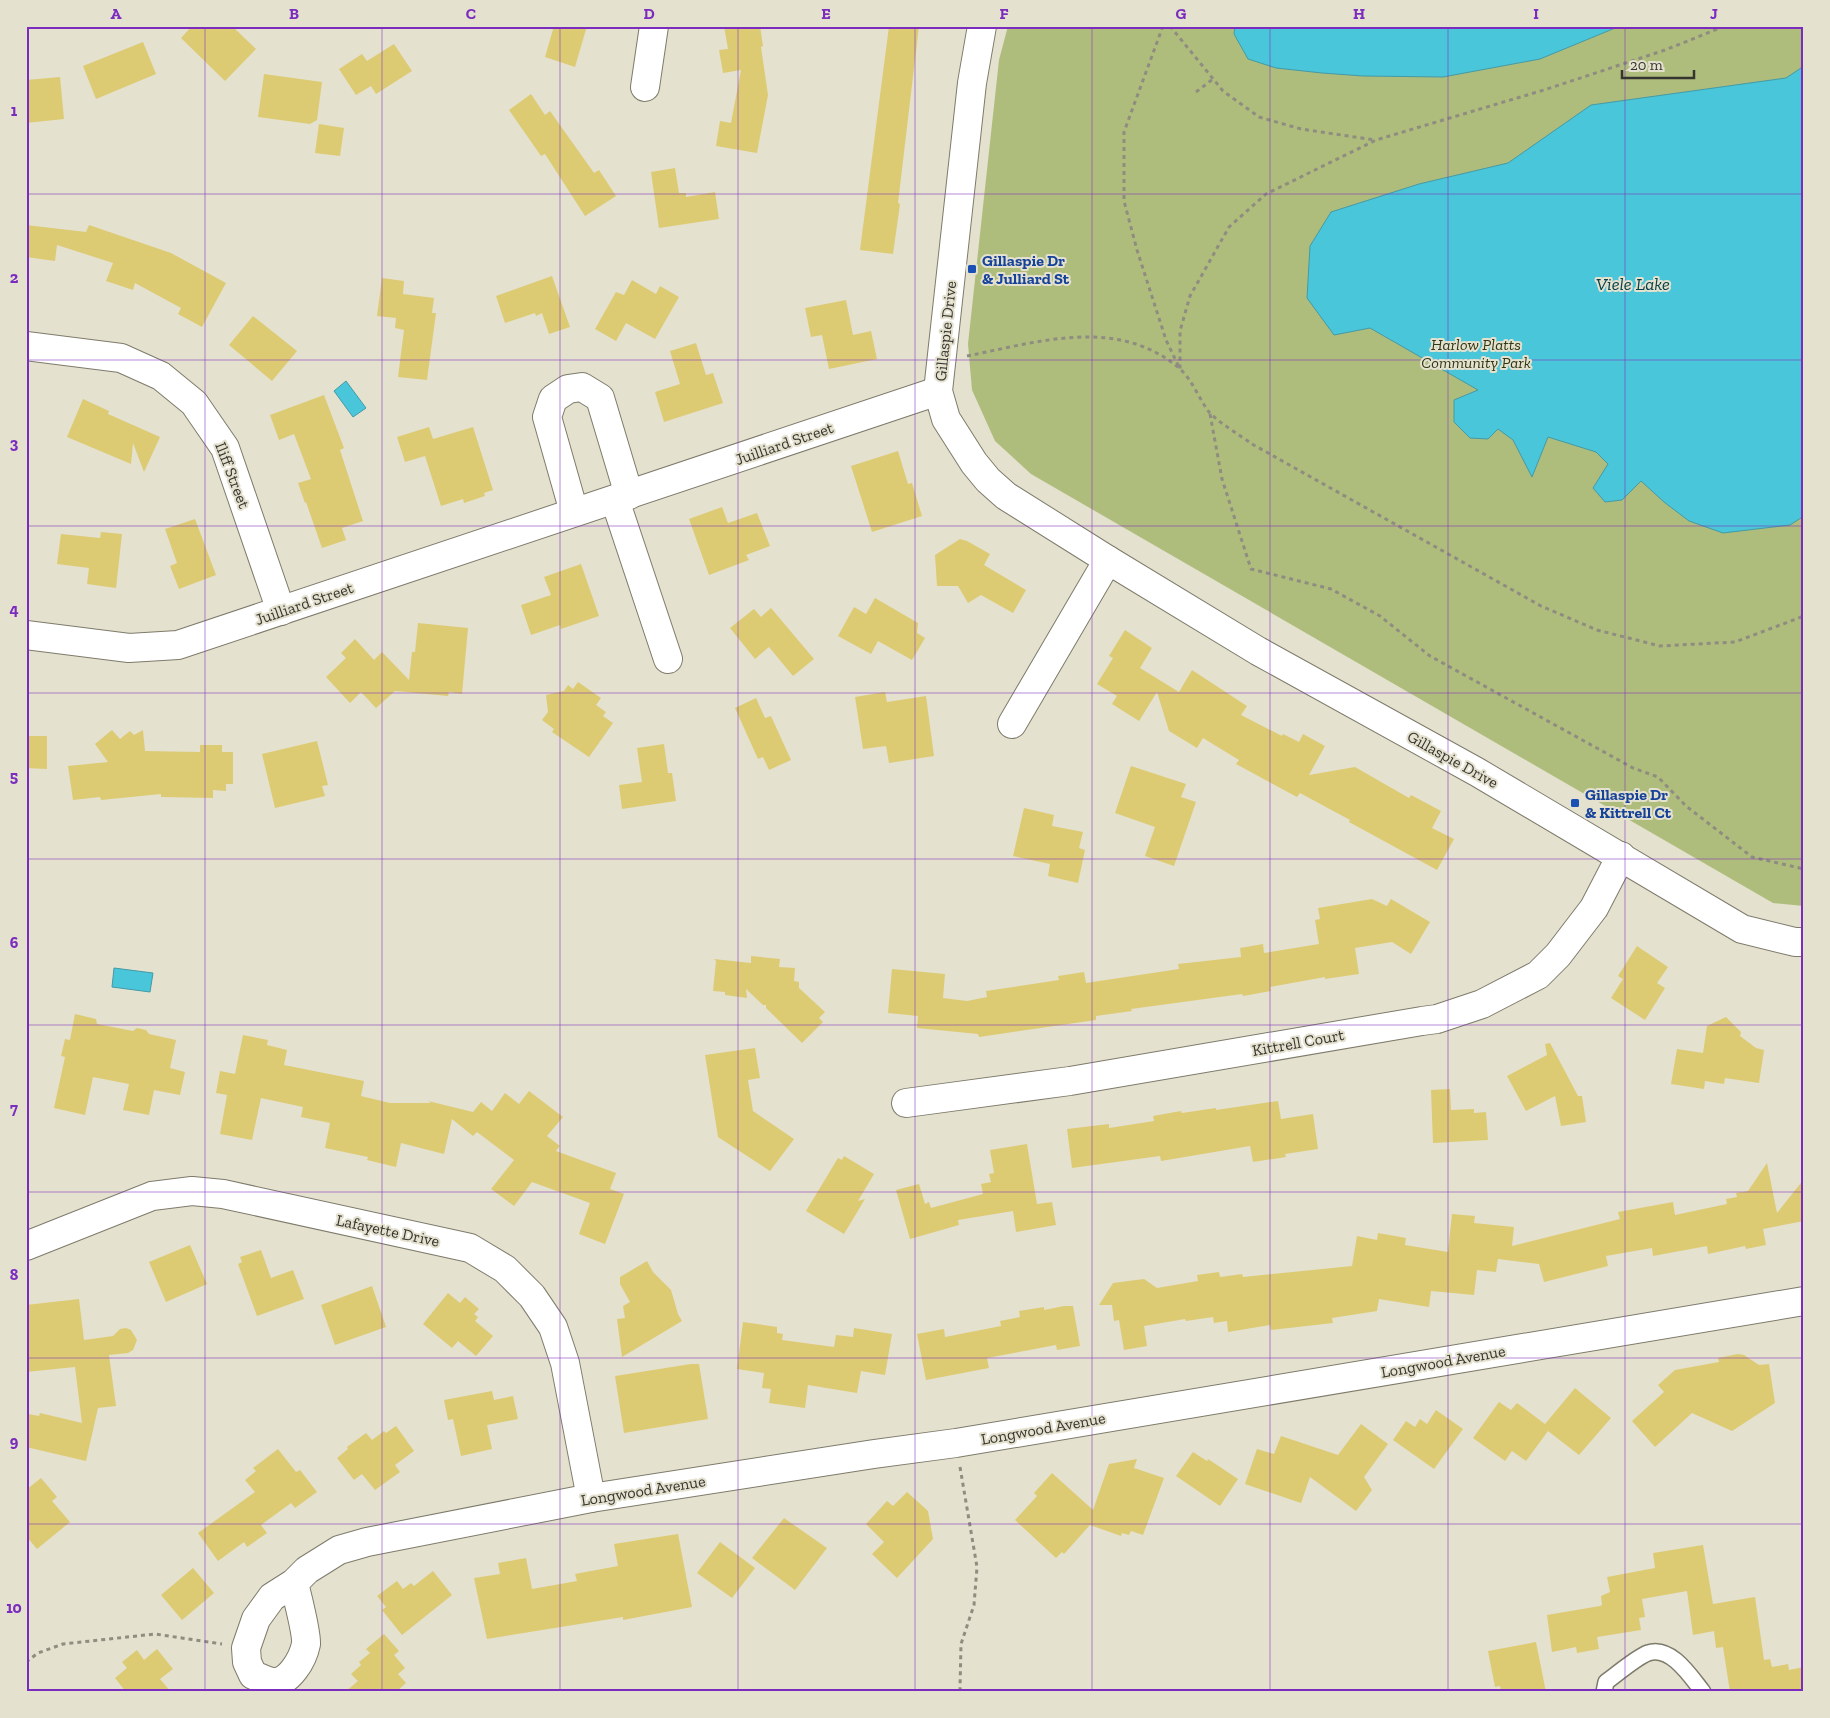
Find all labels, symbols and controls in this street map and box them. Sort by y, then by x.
text: A [111,4,122,23]
text: B [289,4,299,23]
text: C [466,4,476,23]
text: D [643,4,655,23]
text: E [821,4,831,23]
text: F [999,4,1009,23]
text: G [1176,4,1187,23]
text: H [1353,4,1365,23]
text: I [1533,4,1539,23]
text: J [1710,4,1718,23]
scale bar [1622,48,1695,80]
text: 20 m [1630,56,1663,74]
text: 1 [11,101,18,120]
place label: Gillaspie Dr & Julliard St [982,251,1070,288]
marker: Gillaspie Dr & Julliard St [966,263,978,275]
text: 2 [10,268,19,287]
water label: Viele Lake [1596,273,1670,295]
street label: Gillaspie Drive [931,280,960,382]
park label: Harlow Platts Community Park [1421,335,1531,372]
street label: Juilliard Street [733,418,836,469]
text: 3 [10,434,19,453]
street label: Iliff Street [211,439,254,511]
street label: Juilliard Street [253,578,356,629]
text: 4 [9,600,19,619]
street label: Gillaspie Drive [1404,727,1501,792]
text: 5 [10,767,18,786]
place label: Gillaspie Dr & Kittrell Ct [1585,785,1672,822]
marker: Gillaspie Dr & Kittrell Ct [1569,797,1581,809]
text: 6 [10,933,19,952]
street label: Kittrell Court [1251,1025,1346,1060]
text: 7 [10,1099,18,1118]
street label: Lafayette Drive [335,1210,441,1251]
text: 8 [10,1265,19,1284]
street label: Longwood Avenue [1379,1341,1507,1382]
street label: Longwood Avenue [979,1408,1107,1449]
text: 9 [10,1432,19,1451]
street label: Longwood Avenue [579,1471,707,1510]
text: 10 [6,1598,22,1617]

